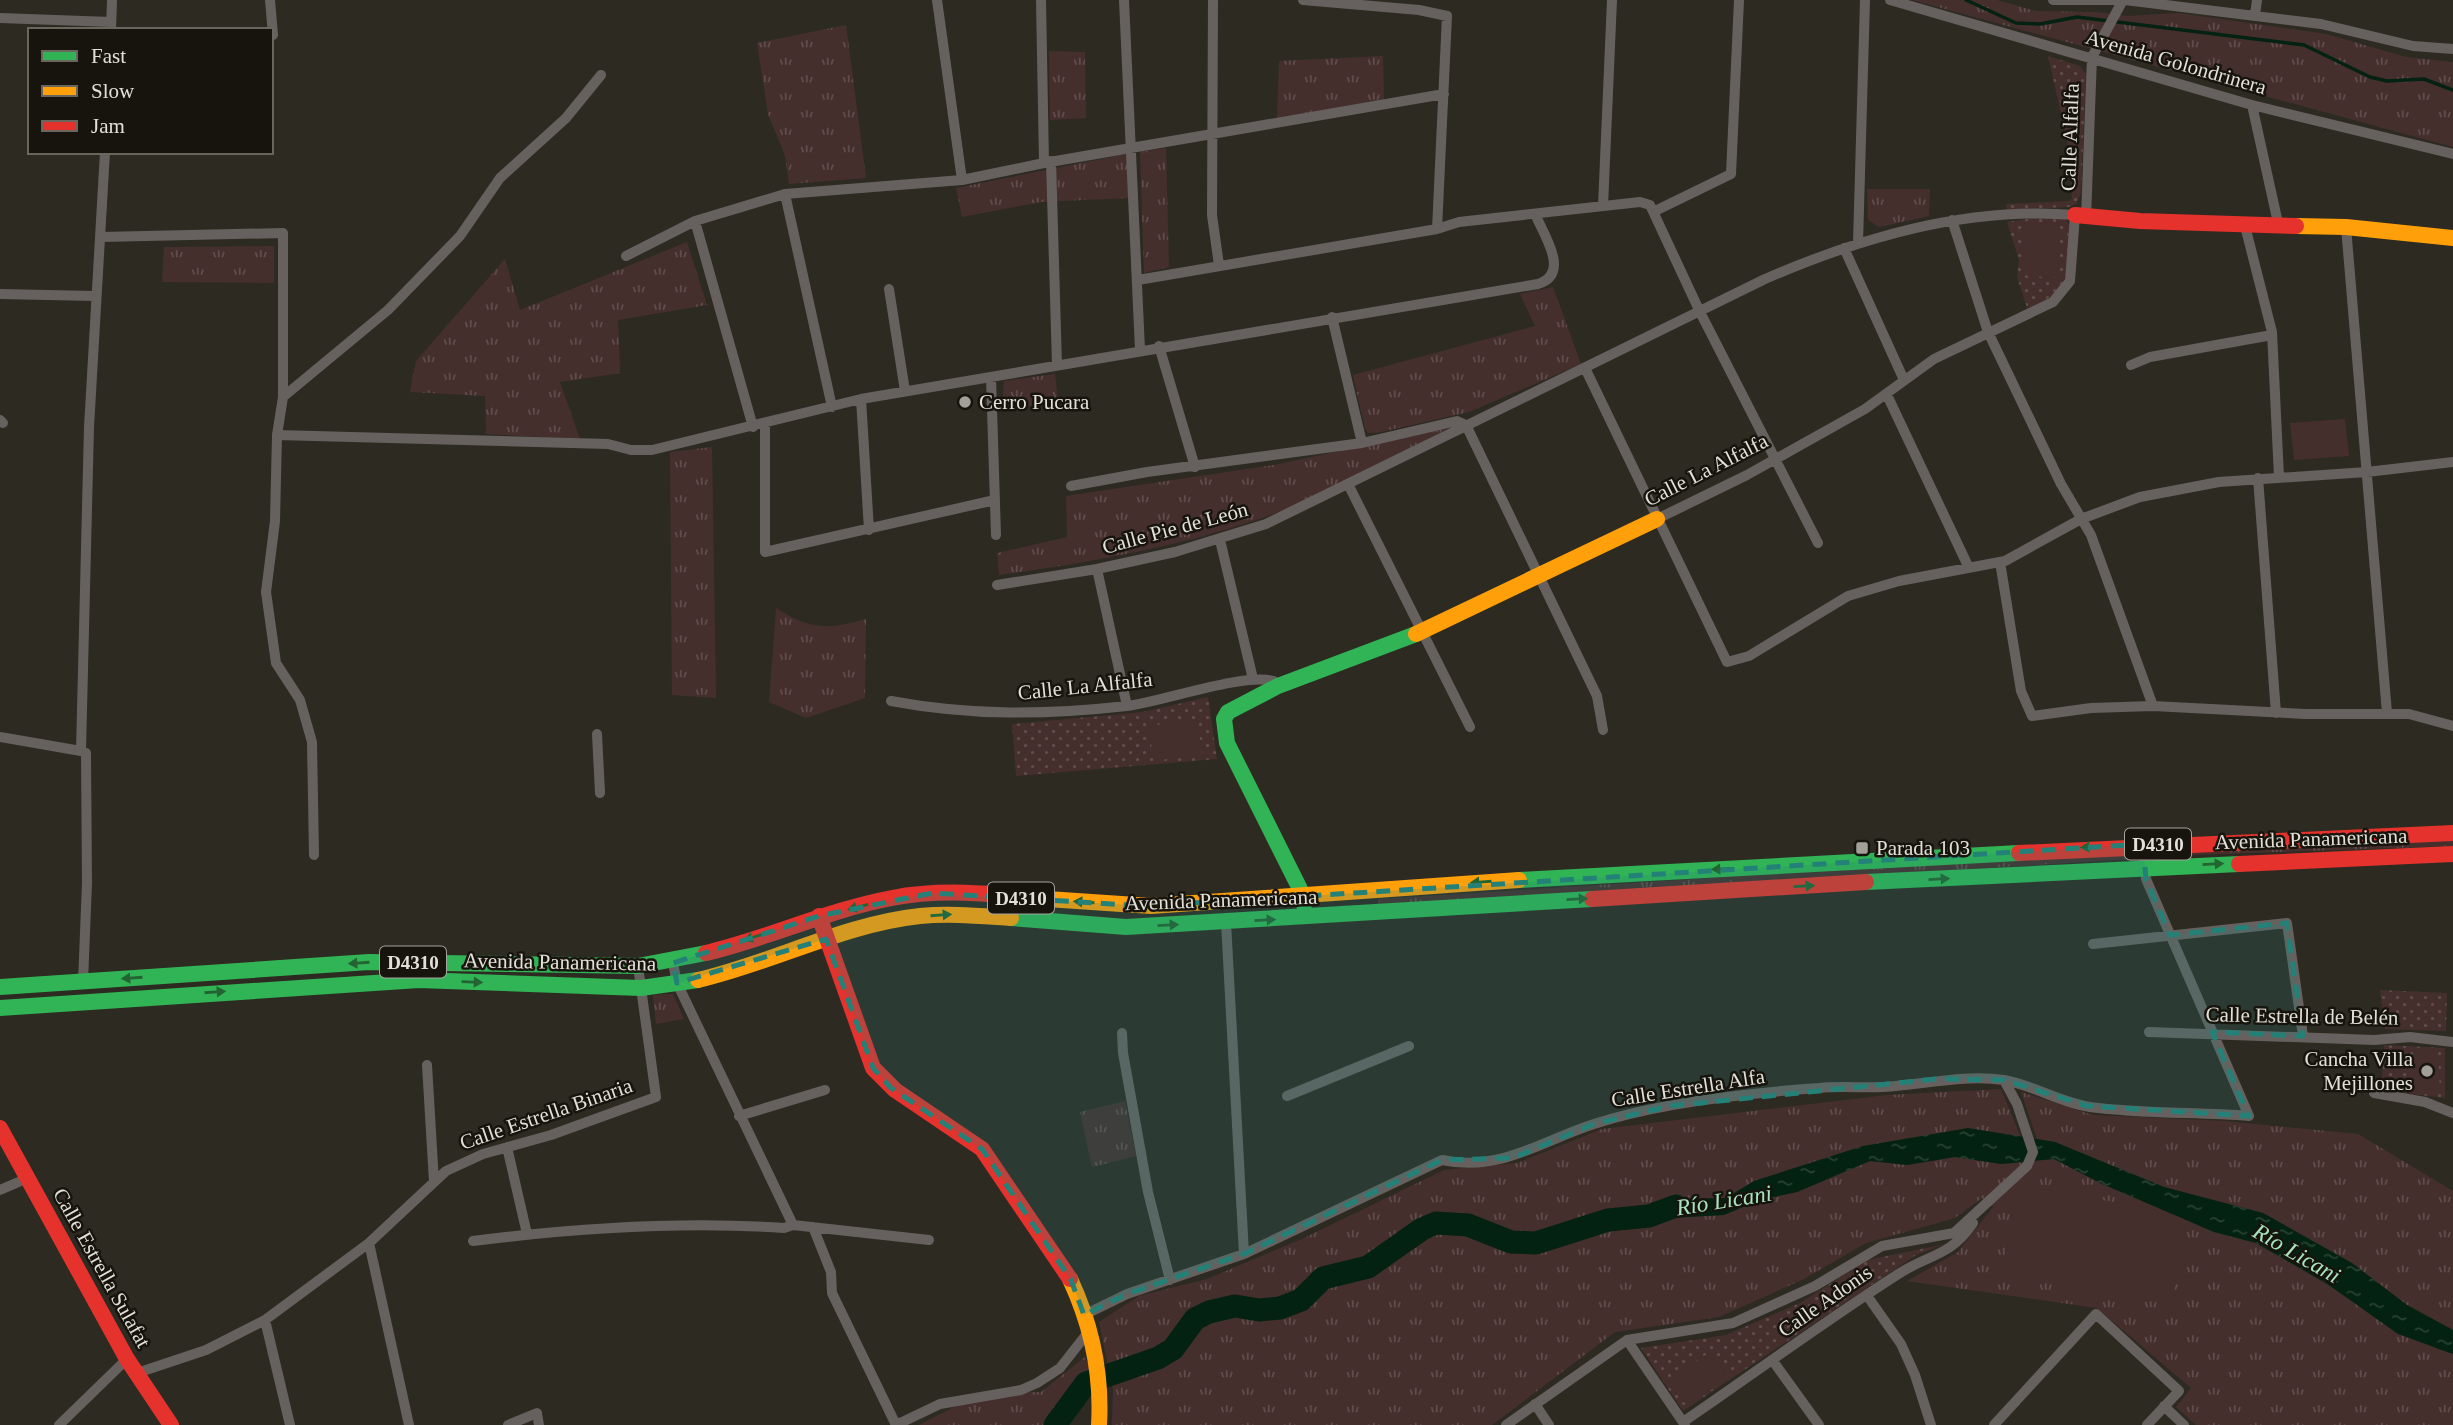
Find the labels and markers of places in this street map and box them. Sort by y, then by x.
place label: Cerro Pucara [979,390,1090,414]
marker: Cerro Pucara [957,394,973,410]
place label: Parada 103 [1876,836,1970,860]
marker: Parada 103 [1854,840,1870,856]
place label: Cancha Villa Mejillones [2304,1047,2414,1095]
marker: Cancha Villa Mejillones [2419,1063,2435,1079]

